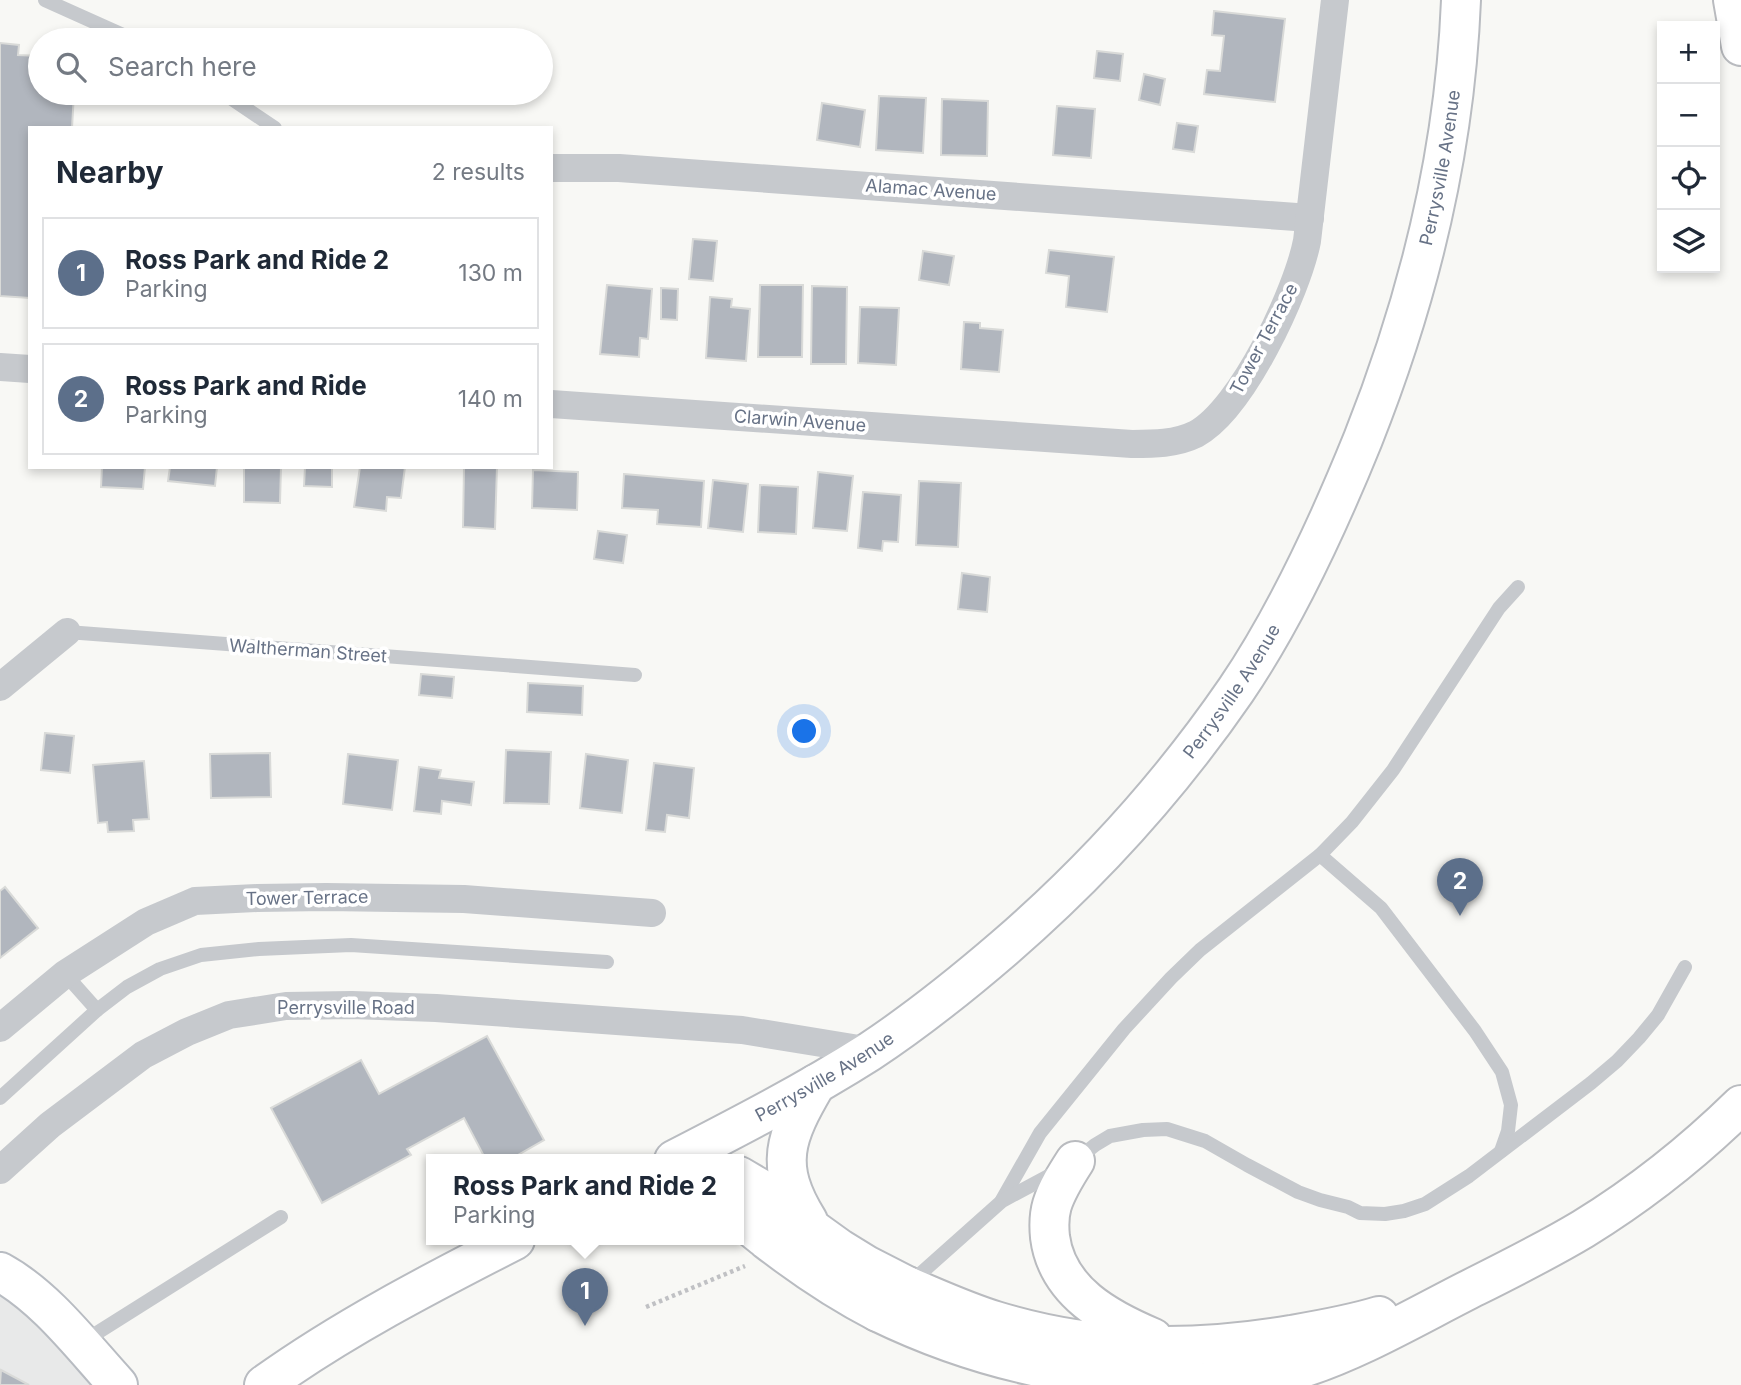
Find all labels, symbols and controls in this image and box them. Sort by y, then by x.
map controls [1657,21,1720,273]
button: + [1657,21,1720,84]
search box [28,28,553,105]
icon: search [52,48,90,86]
text: Search here [108,51,257,82]
button: − [1657,84,1720,147]
street label: Perrysville Avenue [1415,89,1464,247]
button: locate [1657,147,1720,210]
text: Nearby [56,154,164,190]
text: 2 results [432,158,525,186]
street label: Alamac Avenue [865,174,997,205]
button: layers [1657,210,1720,273]
text: Ross Park and Ride 2 [125,244,389,275]
text: 1 [76,259,86,287]
text: 130 m [458,259,523,287]
text: Parking [125,275,208,303]
street label: Tower Terrace [1225,280,1302,398]
text: Ross Park and Ride [125,370,367,401]
text: 2 [74,385,88,413]
text: 140 m [458,385,523,413]
text: Parking [125,401,208,429]
street label: Clarwin Avenue [733,405,867,436]
street label: Perrysville Avenue [1179,620,1284,762]
street label: Waltherman Street [228,635,388,666]
your location [787,714,821,748]
pin: 2 [1437,858,1483,916]
street label: Tower Terrace [245,886,369,909]
street label: Perrysville Road [277,997,415,1018]
street label: Perrysville Avenue [751,1027,898,1126]
popup [426,1154,744,1245]
text: Ross Park and Ride 2 [453,1170,717,1201]
text: Parking [453,1201,535,1229]
pin: 1 [562,1268,608,1326]

